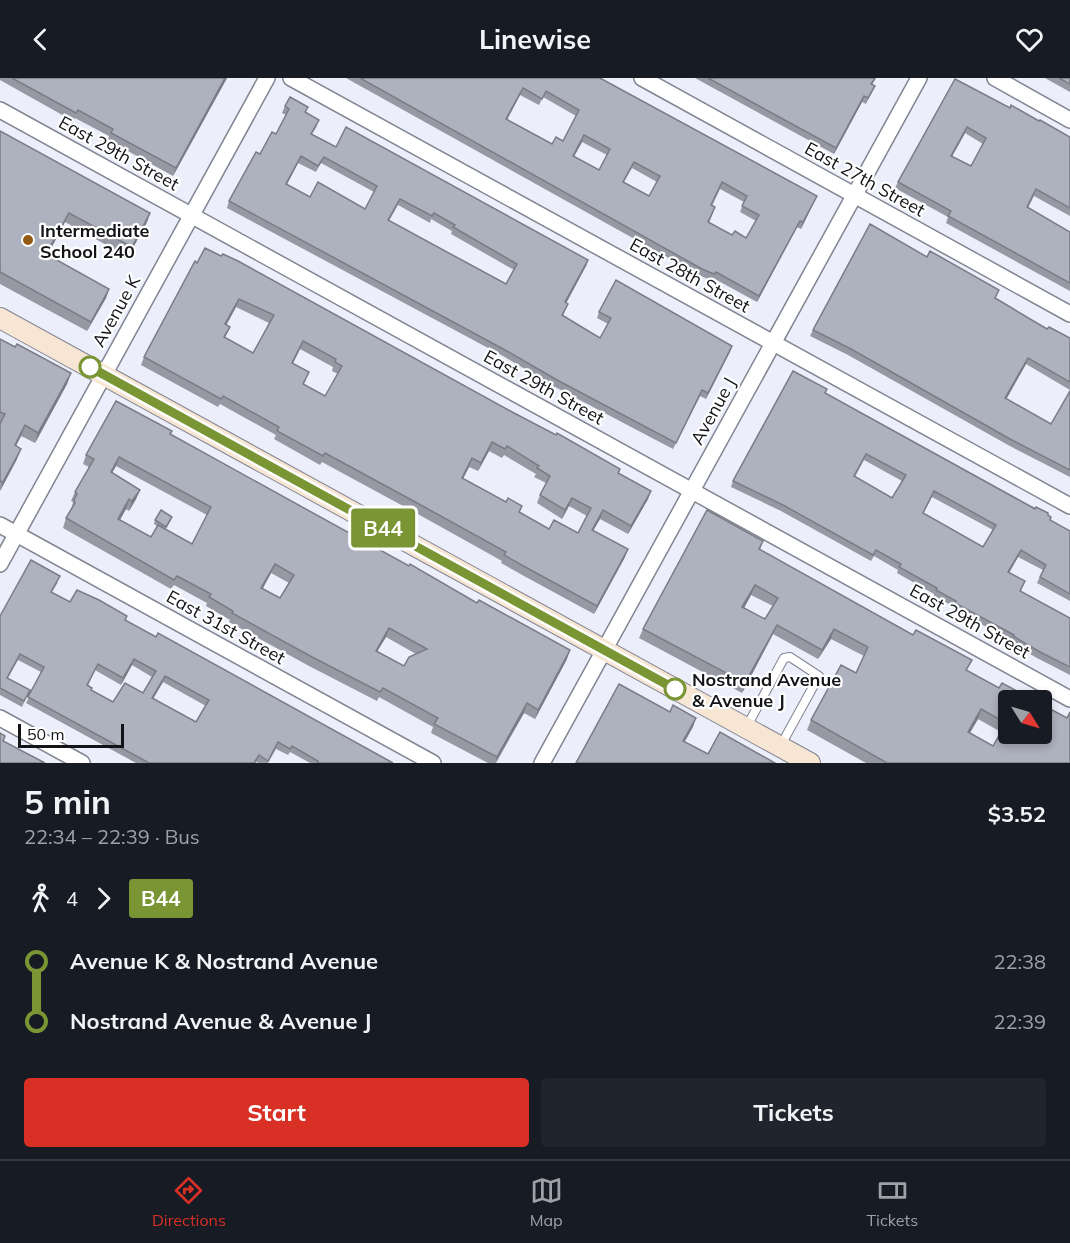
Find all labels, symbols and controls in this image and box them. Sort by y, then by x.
text: Linewise [479,22,591,56]
icon: back [24,23,57,56]
icon: heart [1013,23,1046,56]
street label: East 29th Street [55,110,183,196]
street label: East 27th Street [801,136,929,222]
place label: Intermediate School 240 [40,219,149,263]
street label: East 28th Street [626,232,754,318]
marker: Intermediate School 240 [21,233,35,247]
street label: Avenue K [87,270,145,351]
street label: East 29th Street [480,344,608,430]
unlabelled marker [79,356,101,378]
street label: Avenue J [685,373,741,449]
line badge: B44 [348,508,418,548]
text: B44 [363,515,403,541]
street label: East 29th Street [906,578,1034,664]
street label: East 31st Street [163,585,289,669]
place label: Nostrand Avenue & Avenue J [692,668,841,712]
marker: Nostrand Avenue & Avenue J [664,678,686,700]
north arrow [998,690,1052,744]
map controls [998,690,1052,744]
scale bar [18,721,124,748]
text: 50 m [27,724,64,744]
text: 5 min [24,781,111,822]
text: $3.52 [988,800,1046,828]
text: 22:34 – 22:39 · Bus [24,824,200,849]
icon: walk [24,882,57,915]
icon: forward [87,882,120,915]
text: B44 [141,885,181,911]
text: 4 [66,886,78,911]
text: Avenue K & Nostrand Avenue [70,947,378,975]
text: 22:38 [993,949,1046,974]
text: Nostrand Avenue & Avenue J [70,1007,371,1035]
text: 22:39 [993,1009,1046,1034]
button: Start [24,1078,529,1147]
button: Tickets [541,1078,1046,1147]
tab: Directions [152,1174,226,1230]
tab: Map [530,1174,563,1230]
tab: Tickets [866,1174,918,1230]

